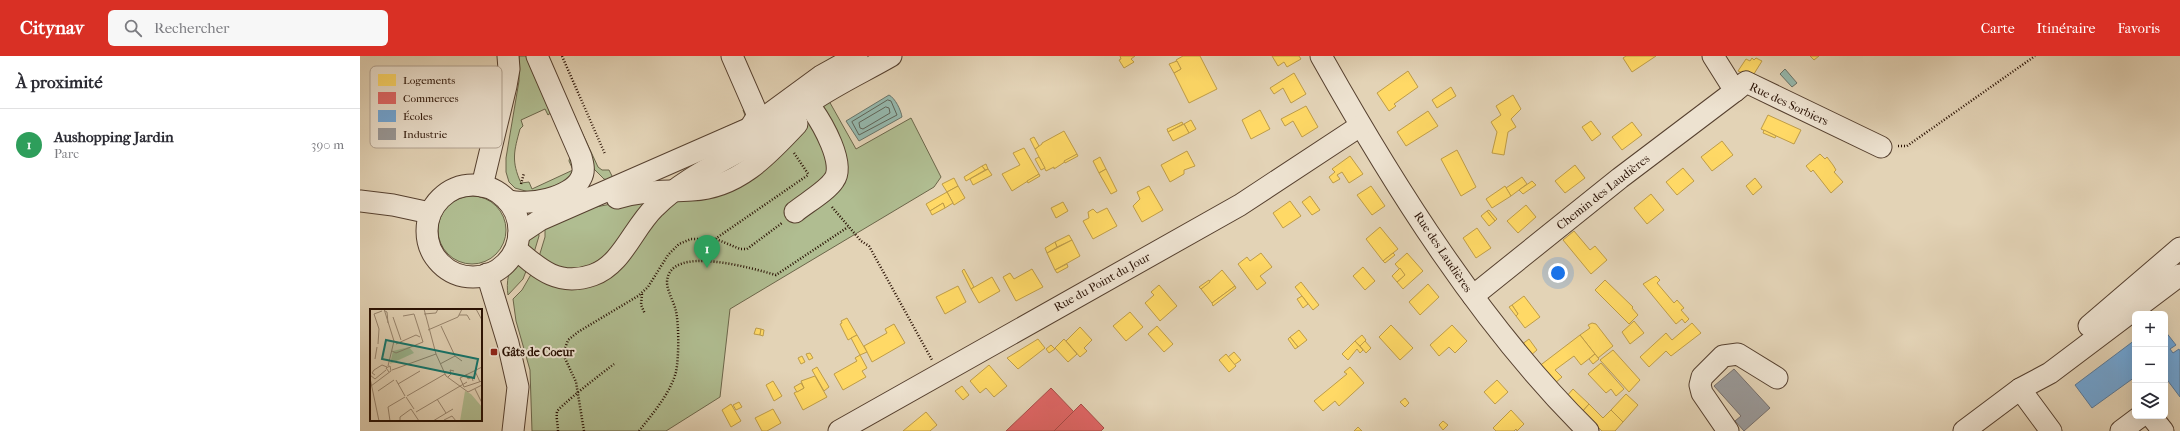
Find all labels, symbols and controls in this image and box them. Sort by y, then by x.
search box [108,10,388,46]
text: Citynav [20,17,84,39]
icon: search [122,17,144,39]
text: Rechercher [154,19,229,37]
text: Carte [1981,20,2015,37]
text: Itinéraire [2037,20,2095,37]
text: Favoris [2117,20,2160,37]
legend [370,66,502,148]
text: À proximité [16,72,103,92]
text: Logements [403,74,455,87]
street label: Rue des Sorbiers [1747,80,1831,129]
text: Commerces [403,92,459,105]
text: Écoles [403,110,433,123]
text: Aushopping Jardin [54,128,174,146]
text: Industrie [403,128,448,141]
text: 1 [27,137,31,152]
text: 390 m [311,137,344,152]
text: Parc [54,146,79,161]
street label: Chemin des Laudières [1554,151,1653,233]
street label: Rue des Laudières [1411,209,1475,295]
pin: 1 [694,235,720,268]
street label: Rue du Point du Jour [1051,249,1153,314]
your location [1548,263,1568,283]
inset map [370,309,482,421]
map controls [2132,311,2168,419]
button: + [2132,311,2168,347]
place label: Gâts de Coeur [502,345,575,359]
marker: Gâts de Coeur [489,347,499,357]
button: − [2132,347,2168,383]
button: layers [2132,383,2168,419]

